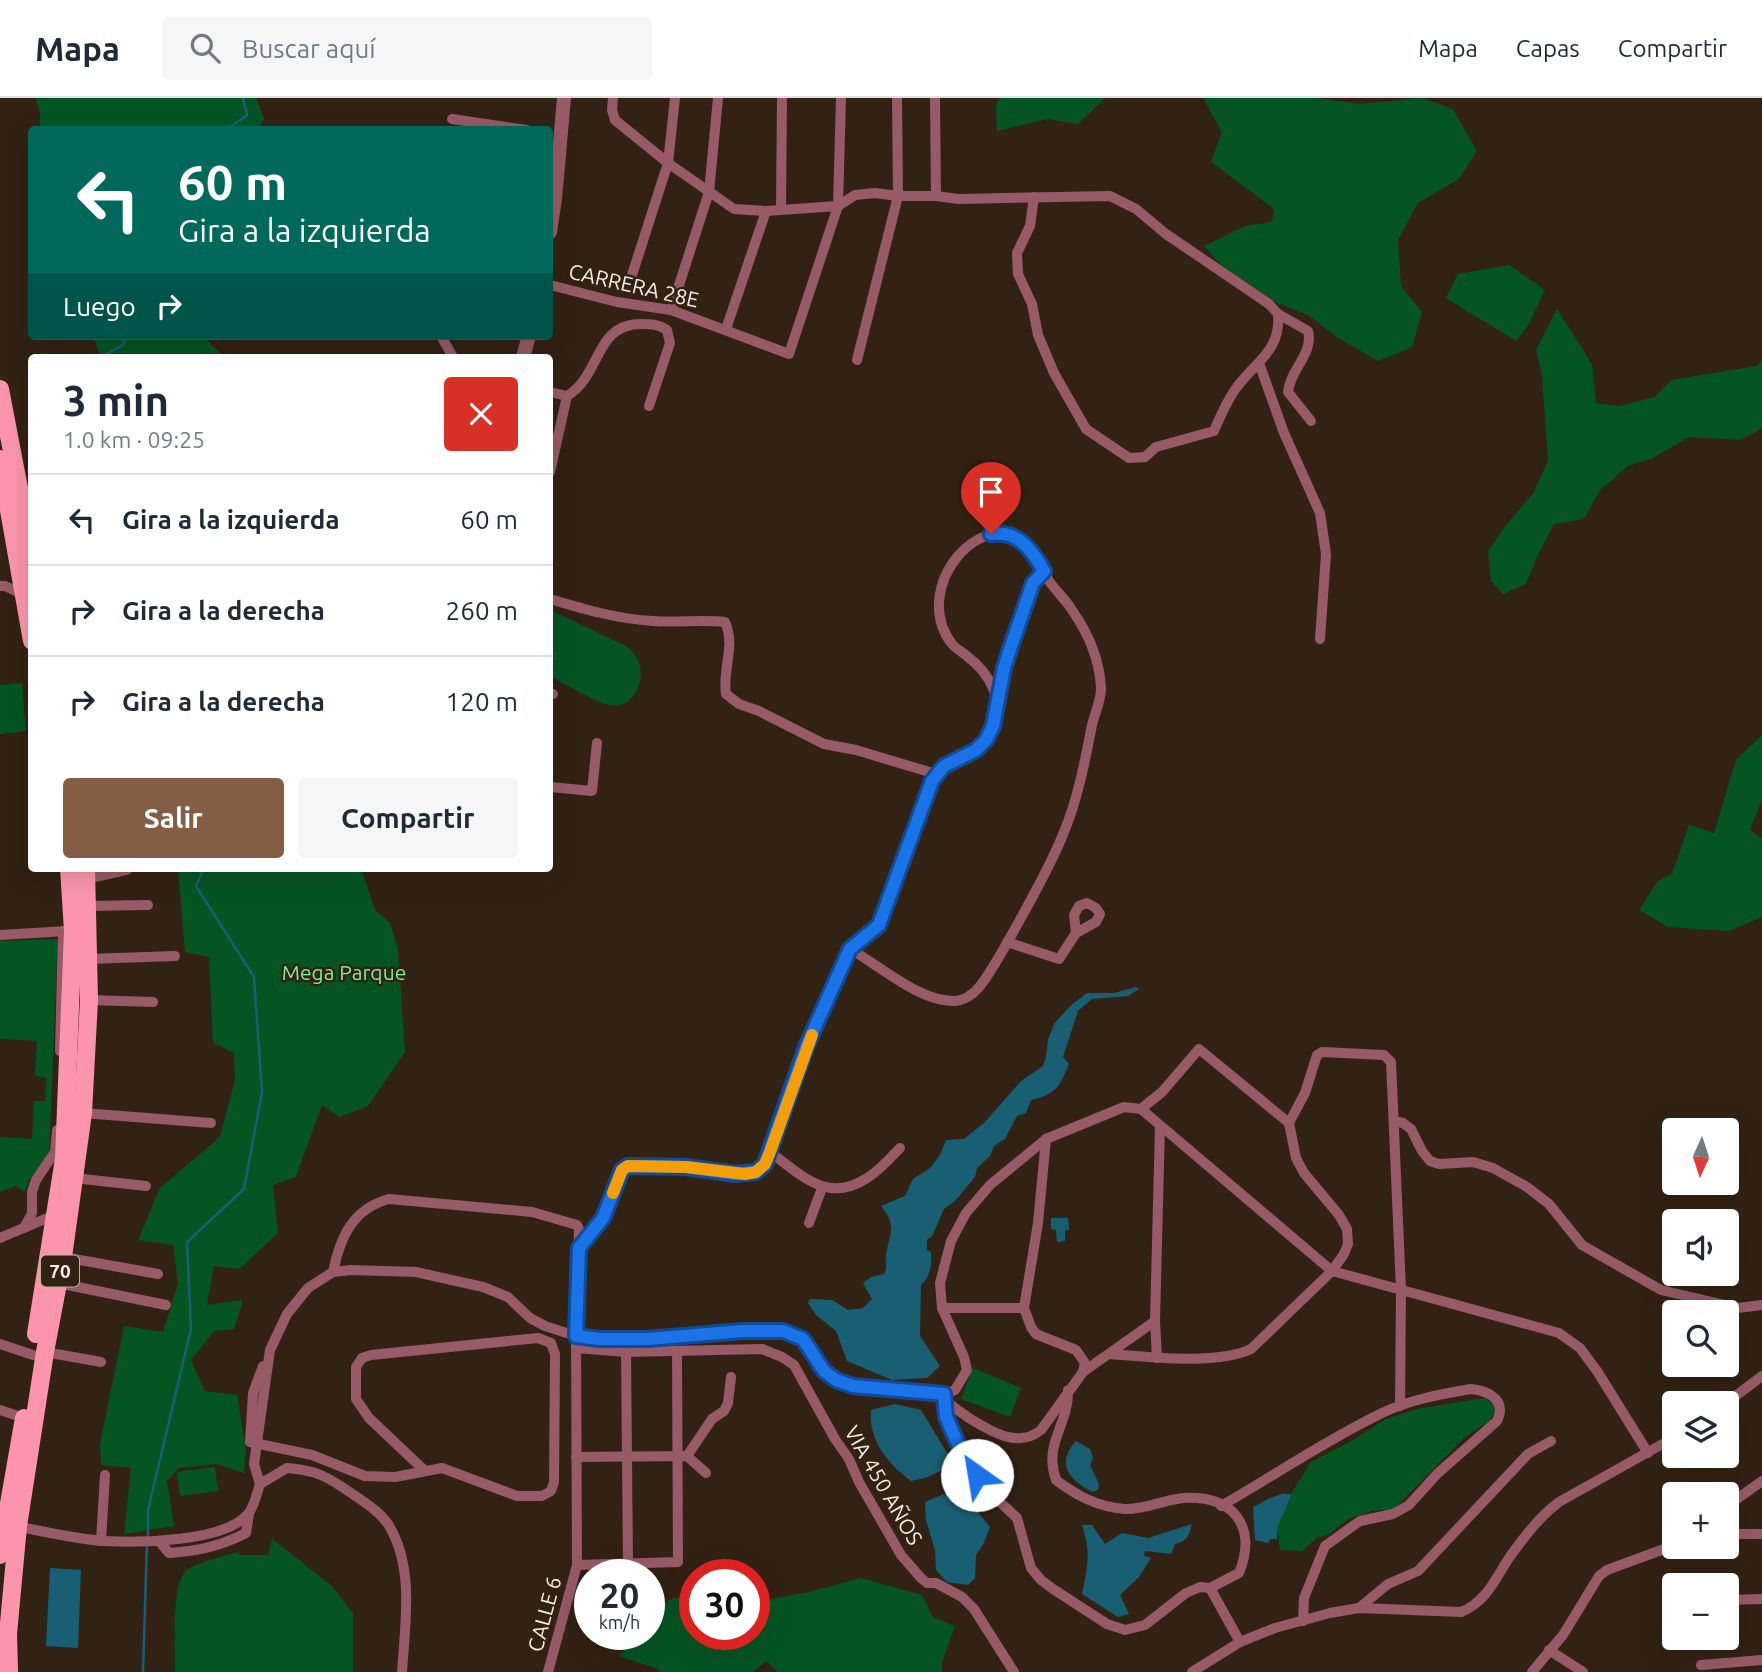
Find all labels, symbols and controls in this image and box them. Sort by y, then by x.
search box [162,17,652,80]
icon: search [186,29,224,67]
text: Mapa [35,30,120,67]
text: Buscar aquí [242,34,376,63]
text: Mapa [1418,35,1478,62]
text: Capas [1516,35,1580,62]
text: Compartir [1618,35,1727,62]
icon: left [63,154,154,245]
text: 60 m [178,154,287,209]
text: Gira a la izquierda [178,212,431,248]
street label: CARRERA 28E [567,258,701,312]
icon: right [150,287,188,325]
text: Luego [63,292,136,321]
text: 3 min [63,377,169,424]
button: close [444,377,518,451]
text: 1.0 km · 09:25 [63,427,205,452]
pin [961,462,1021,534]
icon: arrive [972,473,1010,511]
icon: left [63,501,101,539]
text: Gira a la izquierda [122,505,340,534]
text: 60 m [460,505,518,534]
icon: right [63,592,101,630]
text: Gira a la derecha [122,596,325,625]
text: 260 m [446,596,518,625]
icon: right [63,683,101,721]
text: Gira a la derecha [122,687,325,716]
text: 120 m [446,687,518,716]
button: Salir [63,778,284,858]
button: Compartir [298,778,518,858]
park label: Mega Parque [282,960,406,984]
north arrow [1662,1118,1740,1195]
map controls [1662,1118,1739,1650]
button: sound [1662,1209,1739,1286]
road number: 70 [41,1256,79,1287]
button: search [1662,1300,1739,1377]
button: layers [1662,1391,1739,1468]
street label: VIA 450 AÑOS [840,1421,928,1549]
position arrow [940,1438,1014,1512]
button: + [1662,1482,1739,1559]
speed limit sign: 30 [679,1559,770,1650]
button: − [1662,1573,1739,1650]
street label: CALLE 6 [522,1574,566,1654]
text: 20 [600,1575,639,1615]
text: km/h [599,1612,640,1632]

